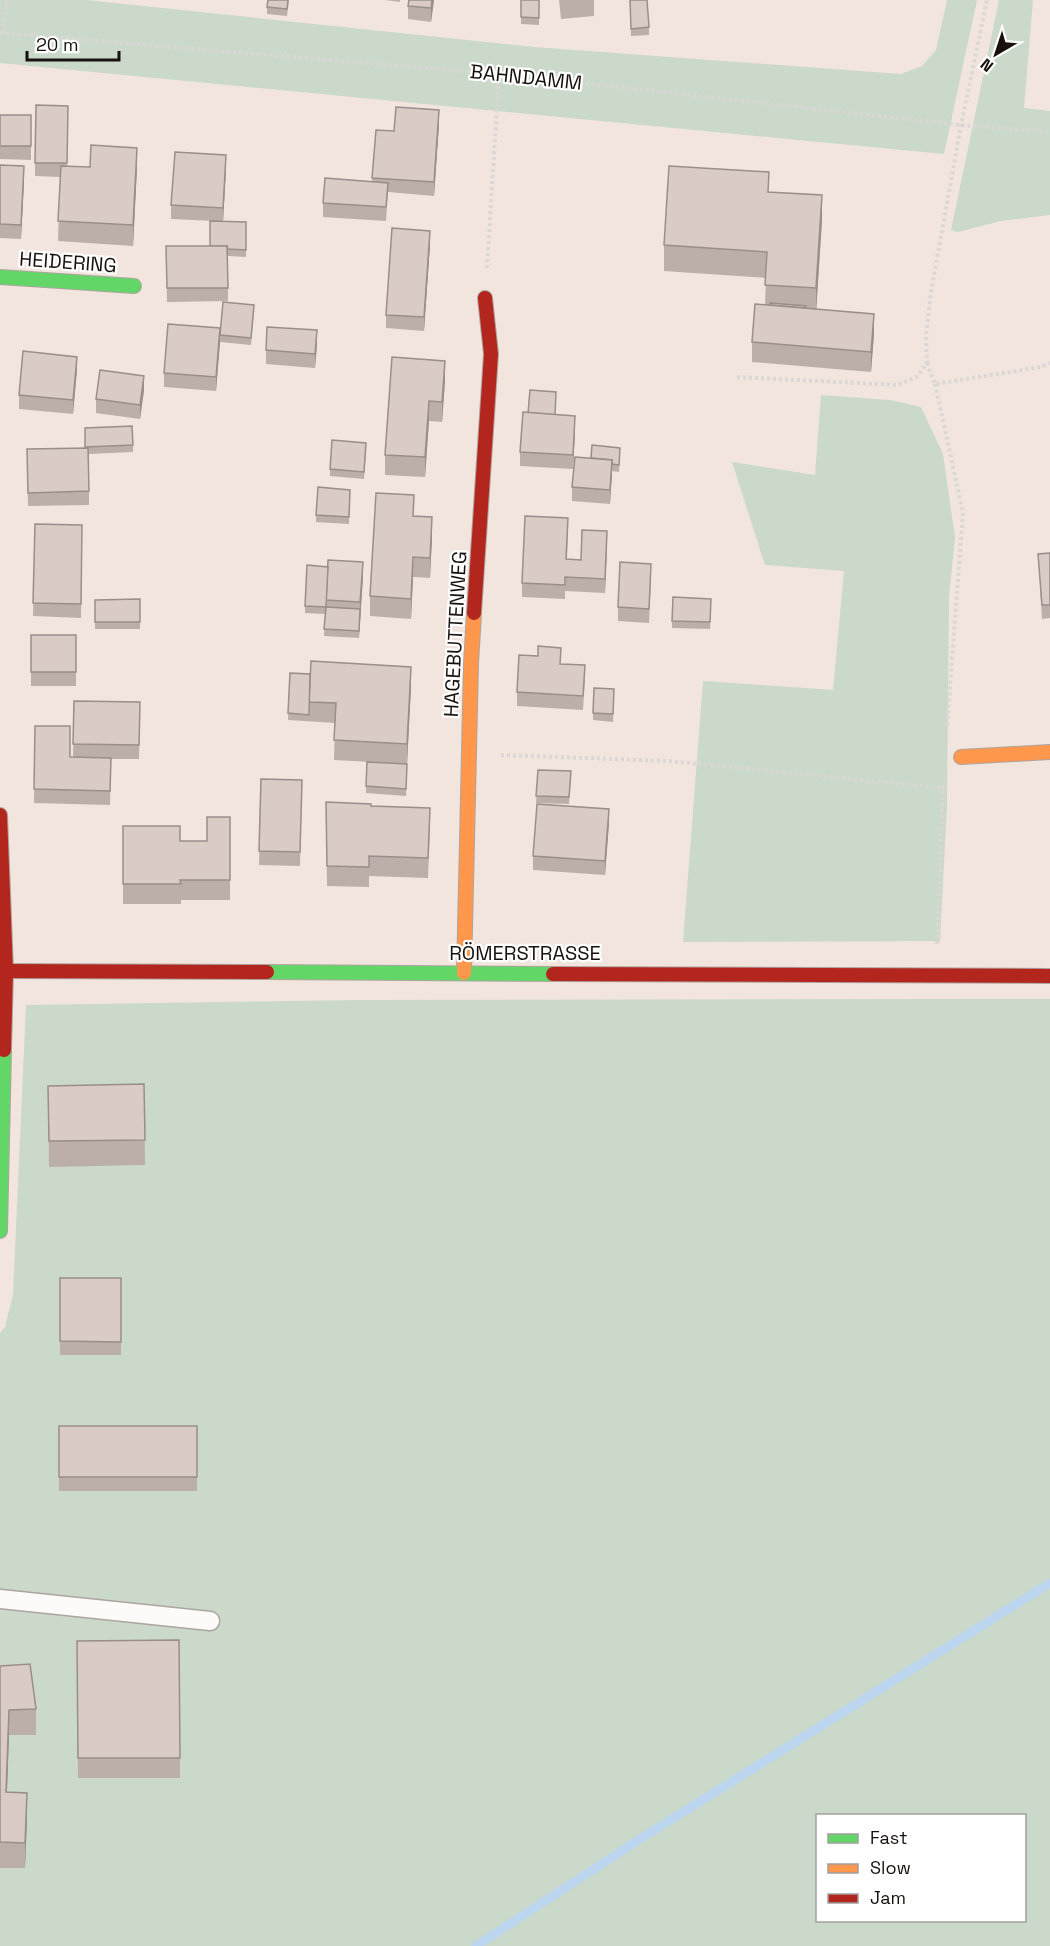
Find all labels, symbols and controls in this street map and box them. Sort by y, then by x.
scale bar [27,24,118,62]
north arrow [966,24,1026,84]
text: 20 m [36,33,79,56]
text: N [976,54,998,77]
street label: BAHNDAMM [469,58,583,96]
street label: HEIDERING [18,246,118,278]
street label: HAGEBUTTENWEG [438,550,472,718]
street label: RÖMERSTRASSE [449,940,601,966]
legend [816,1814,1026,1922]
text: Fast [870,1826,907,1849]
text: Slow [870,1856,911,1879]
text: Jam [870,1886,906,1909]

